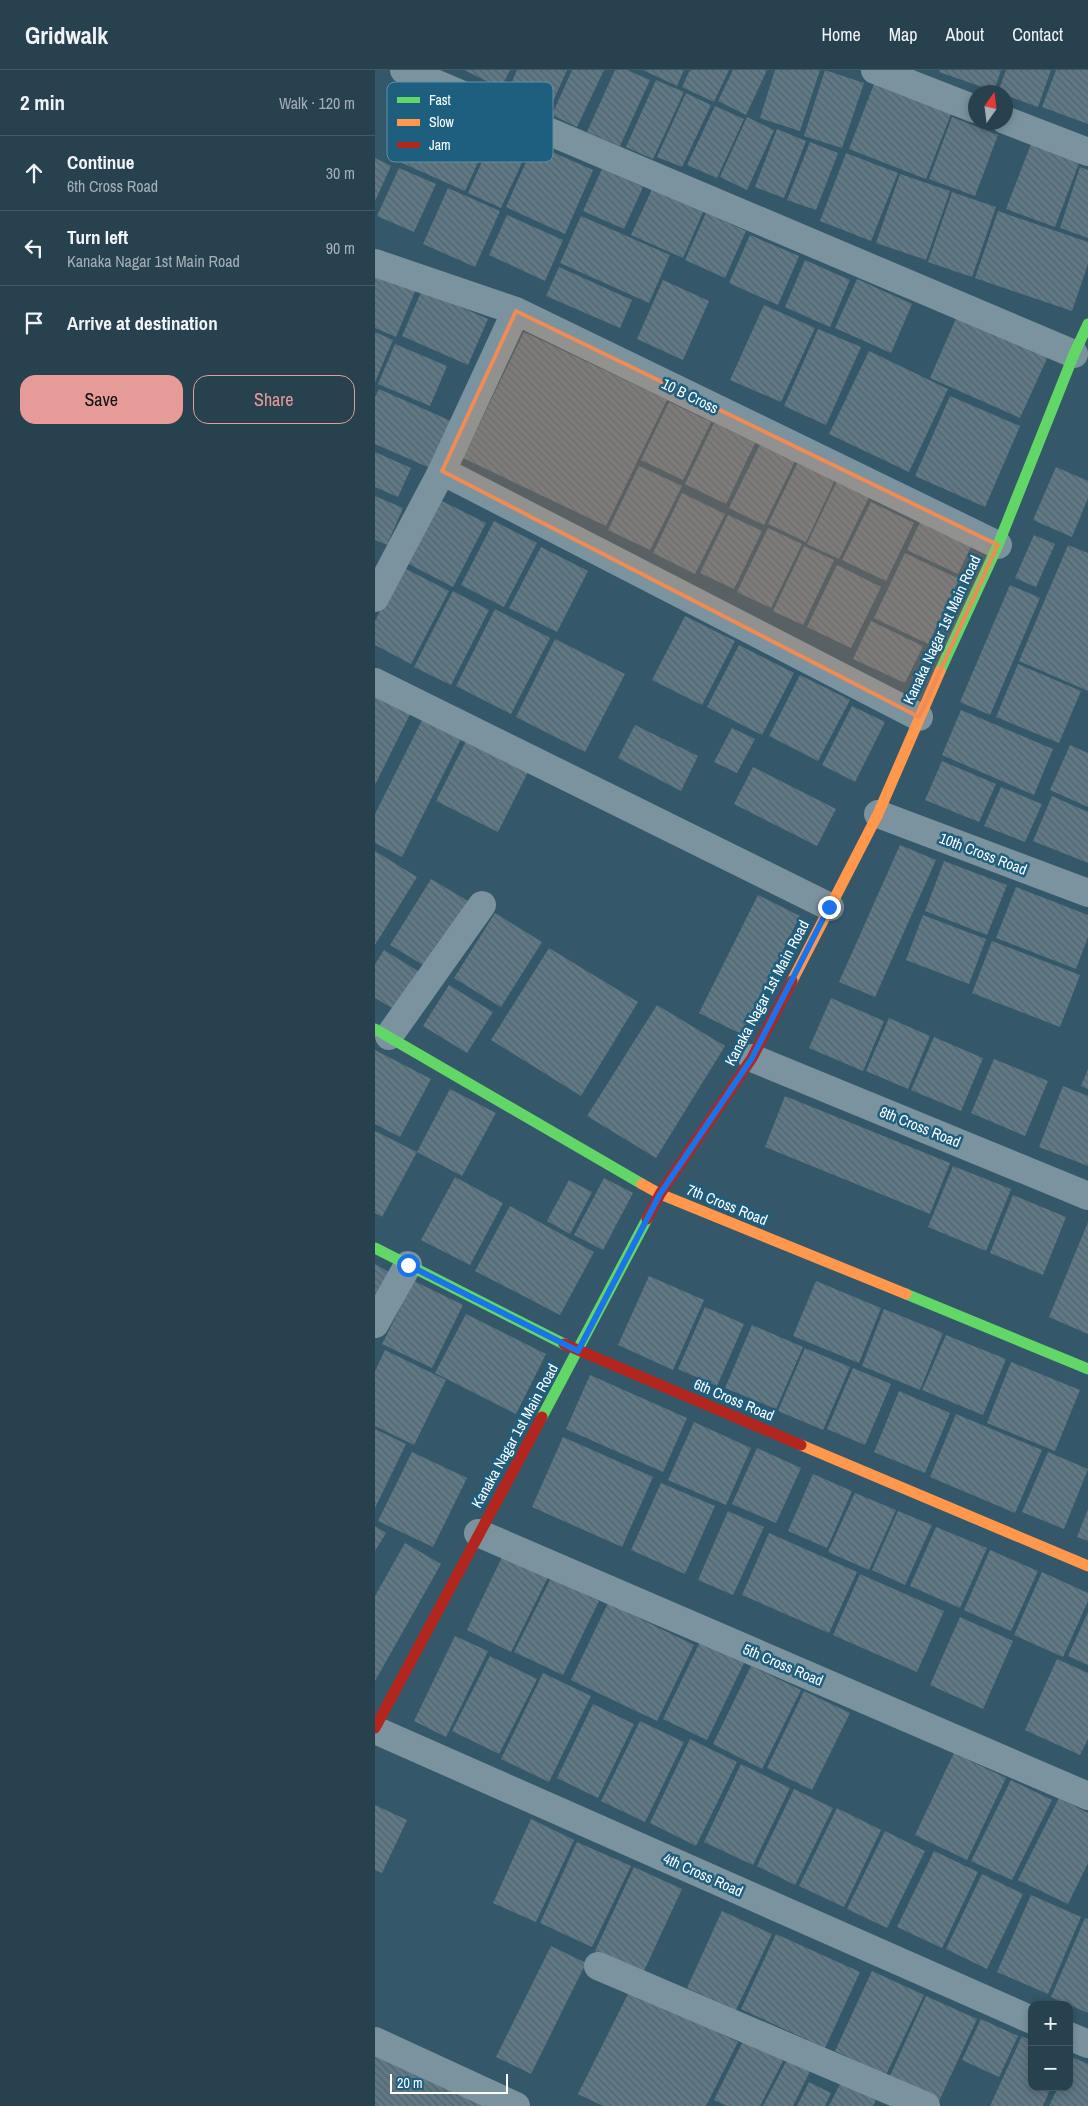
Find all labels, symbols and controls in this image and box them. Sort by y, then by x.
text: Gridwalk [25,19,108,51]
text: Home [821,22,861,47]
text: Map [889,22,918,47]
text: About [946,22,984,47]
text: Contact [1012,22,1063,47]
legend [387,82,553,162]
north arrow [968,85,1013,130]
text: 2 min [20,88,65,117]
text: Fast [429,91,451,109]
text: Walk · 120 m [279,92,355,114]
text: Slow [429,113,455,131]
text: Jam [429,136,451,154]
text: Continue [67,149,135,175]
icon: ahead [20,159,48,187]
text: 30 m [326,162,355,184]
text: 6th Cross Road [67,175,158,197]
text: Turn left [67,224,128,250]
icon: left [20,234,48,262]
text: 90 m [326,237,355,259]
text: Kanaka Nagar 1st Main Road [67,250,240,272]
icon: arrive [20,309,48,337]
text: Arrive at destination [67,310,218,336]
street label: 10 B Cross [658,373,722,418]
button: Save [20,375,183,424]
button: Share [193,375,355,424]
street label: Kanaka Nagar 1st Main Road [898,552,985,708]
street label: 10th Cross Road [936,827,1030,880]
route end [818,896,841,919]
street label: Kanaka Nagar 1st Main Road [719,916,814,1069]
street label: 8th Cross Road [877,1101,964,1152]
street label: 7th Cross Road [684,1179,771,1230]
route start [397,1254,420,1277]
street label: Kanaka Nagar 1st Main Road [466,1360,563,1512]
street label: 6th Cross Road [691,1373,778,1426]
street label: 5th Cross Road [740,1638,827,1691]
street label: 4th Cross Road [660,1848,747,1902]
map controls [1028,2001,1073,2091]
button: + [1028,2001,1073,2046]
button: − [1028,2046,1073,2091]
scale bar [390,2071,507,2094]
text: 20 m [397,2074,423,2092]

